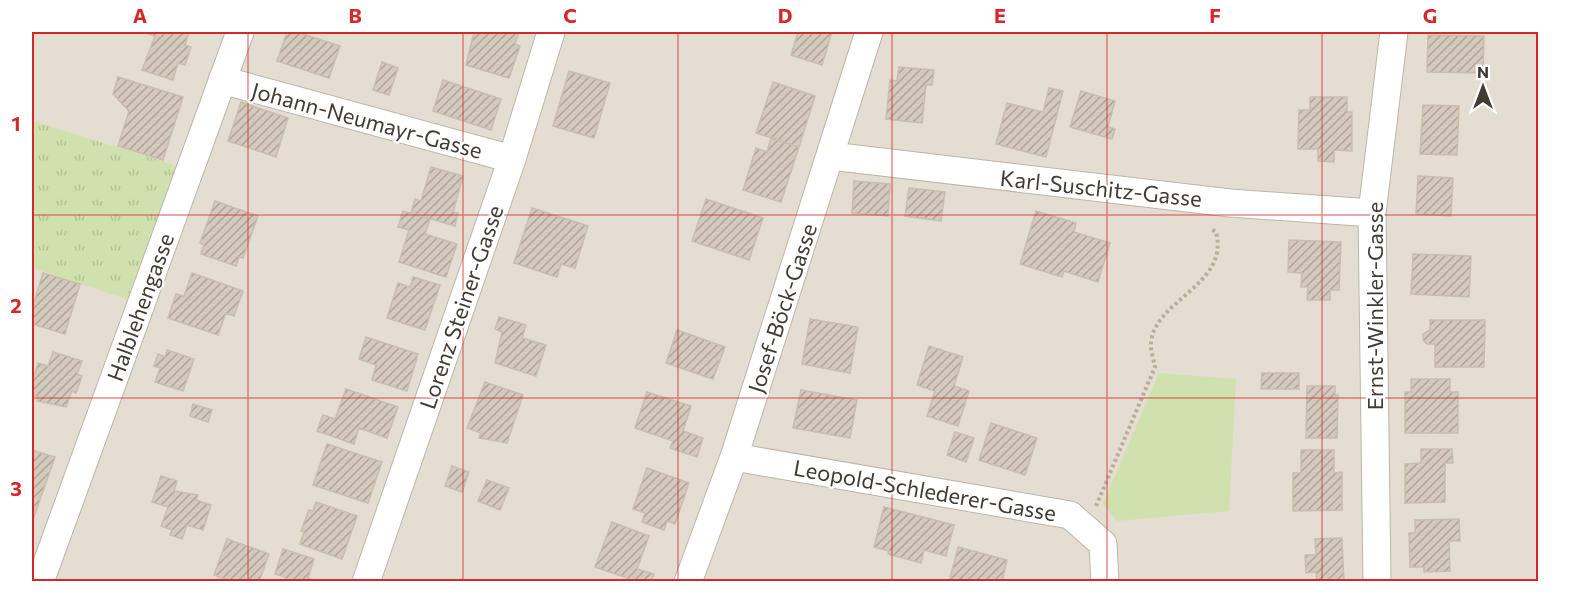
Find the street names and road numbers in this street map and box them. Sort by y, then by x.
street label: Johann-Neumayr-Gasse [249,76,485,164]
street label: Karl-Suschitz-Gasse [999,164,1203,212]
street label: Lorenz Steiner-Gasse [413,202,509,412]
street label: Ernst-Winkler-Gasse [1361,202,1388,410]
street label: Josef-Böck-Gasse [742,220,822,396]
street label: Halblehengasse [101,229,179,385]
street label: Leopold-Schlederer-Gasse [792,454,1058,526]

